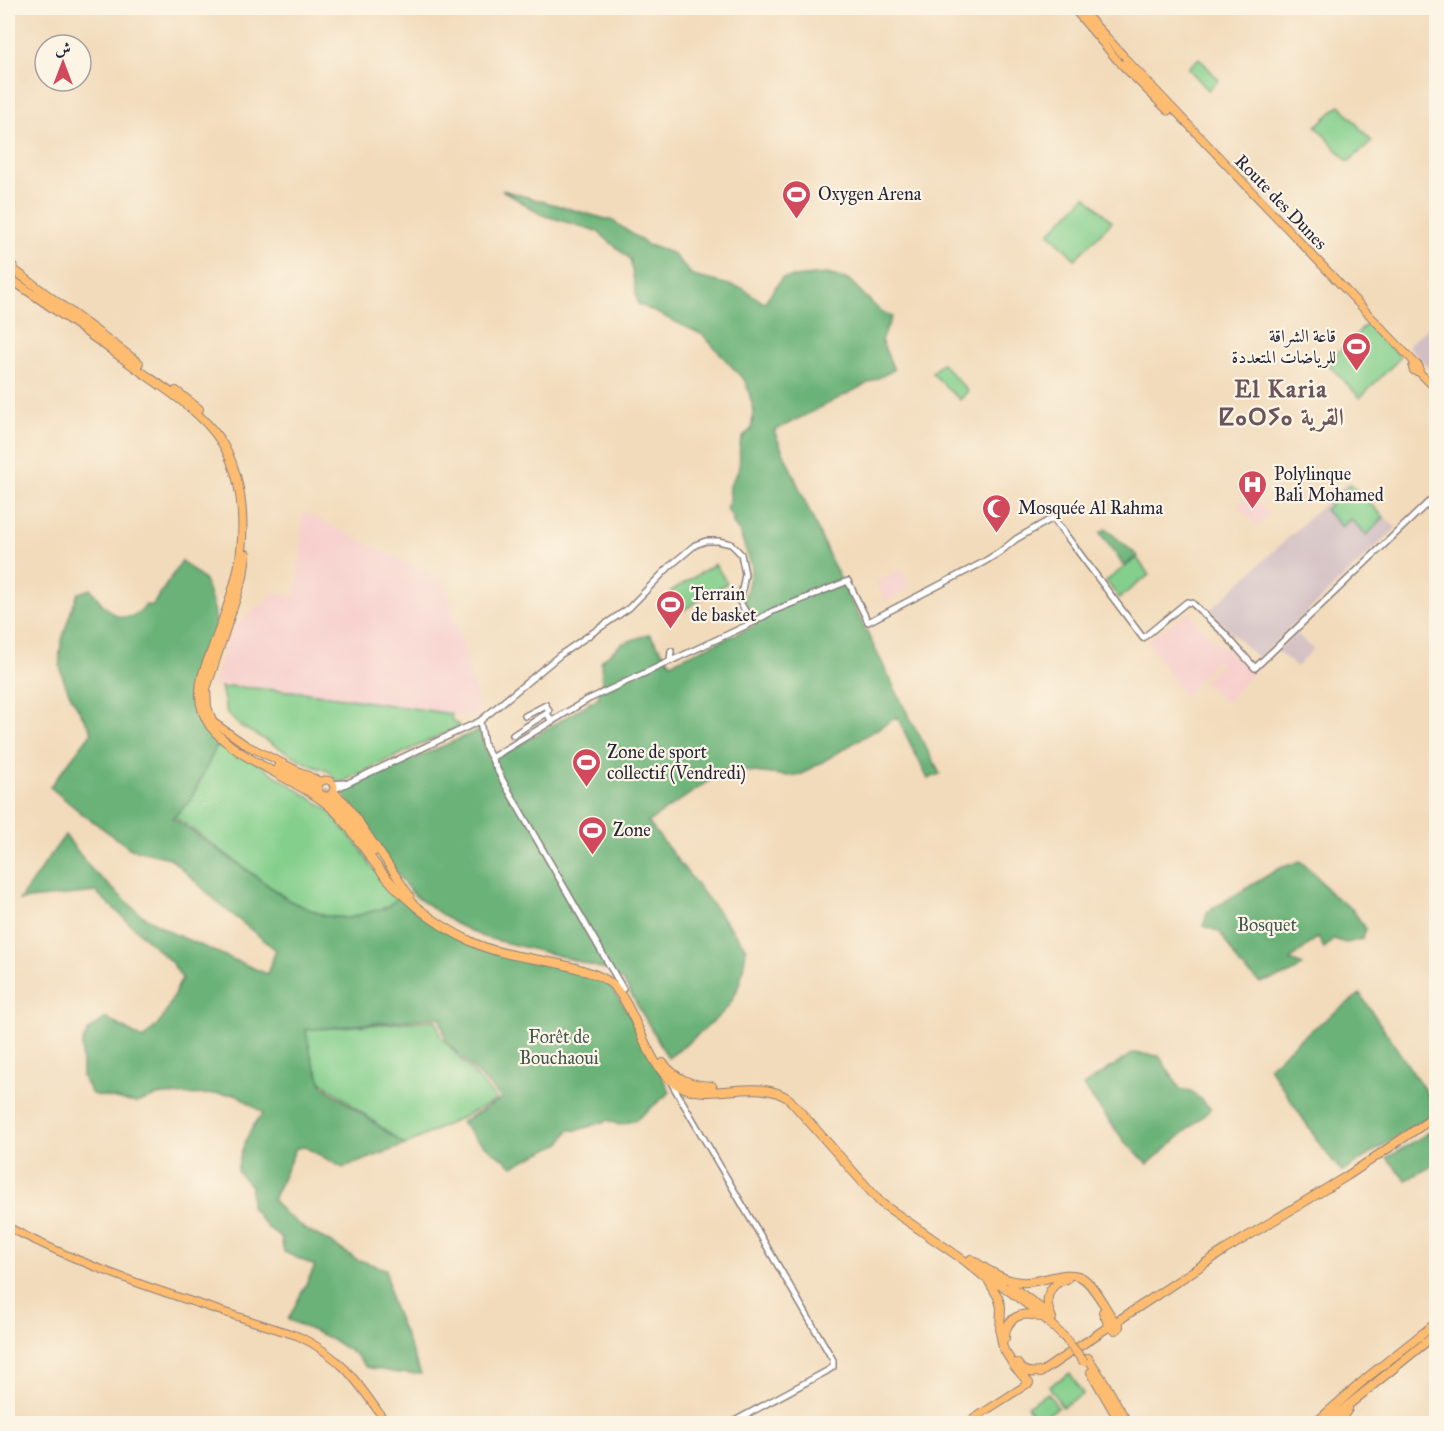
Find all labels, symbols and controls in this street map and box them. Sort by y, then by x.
north arrow [33,33,93,93]
text: ش [55,39,71,58]
street label: Route des Dunes [1230,150,1332,254]
sports icon: Oxygen Arena [781,178,813,220]
place label: Oxygen Arena [818,183,922,206]
place label: قاعة الشراقة للرياضات المتعددة [1232,325,1336,369]
sports icon: قاعة الشراقة للرياضات المتعددة [1341,330,1373,372]
district label: El Karia ⵇⴰⵔⵢⴰ القرية [1218,374,1344,432]
place label: Polylinque Bali Mohamed [1274,463,1384,506]
hospital icon: Polylinque Bali Mohamed [1237,468,1269,510]
mosque icon: Mosquée Al Rahma [981,492,1013,534]
place label: Mosquée Al Rahma [1018,497,1163,520]
place label: Terrain de basket [691,583,757,626]
sports icon: Terrain de basket [654,588,686,630]
place label: Zone de sport collectif (Vendredi) [607,741,746,785]
sports icon: Zone de sport collectif (Vendredi) [570,746,602,788]
sports icon: Zone [576,814,608,856]
place label: Zone [613,819,651,841]
park label: Bosquet [1237,914,1298,937]
park label: Forêt de Bouchaoui [519,1026,599,1069]

